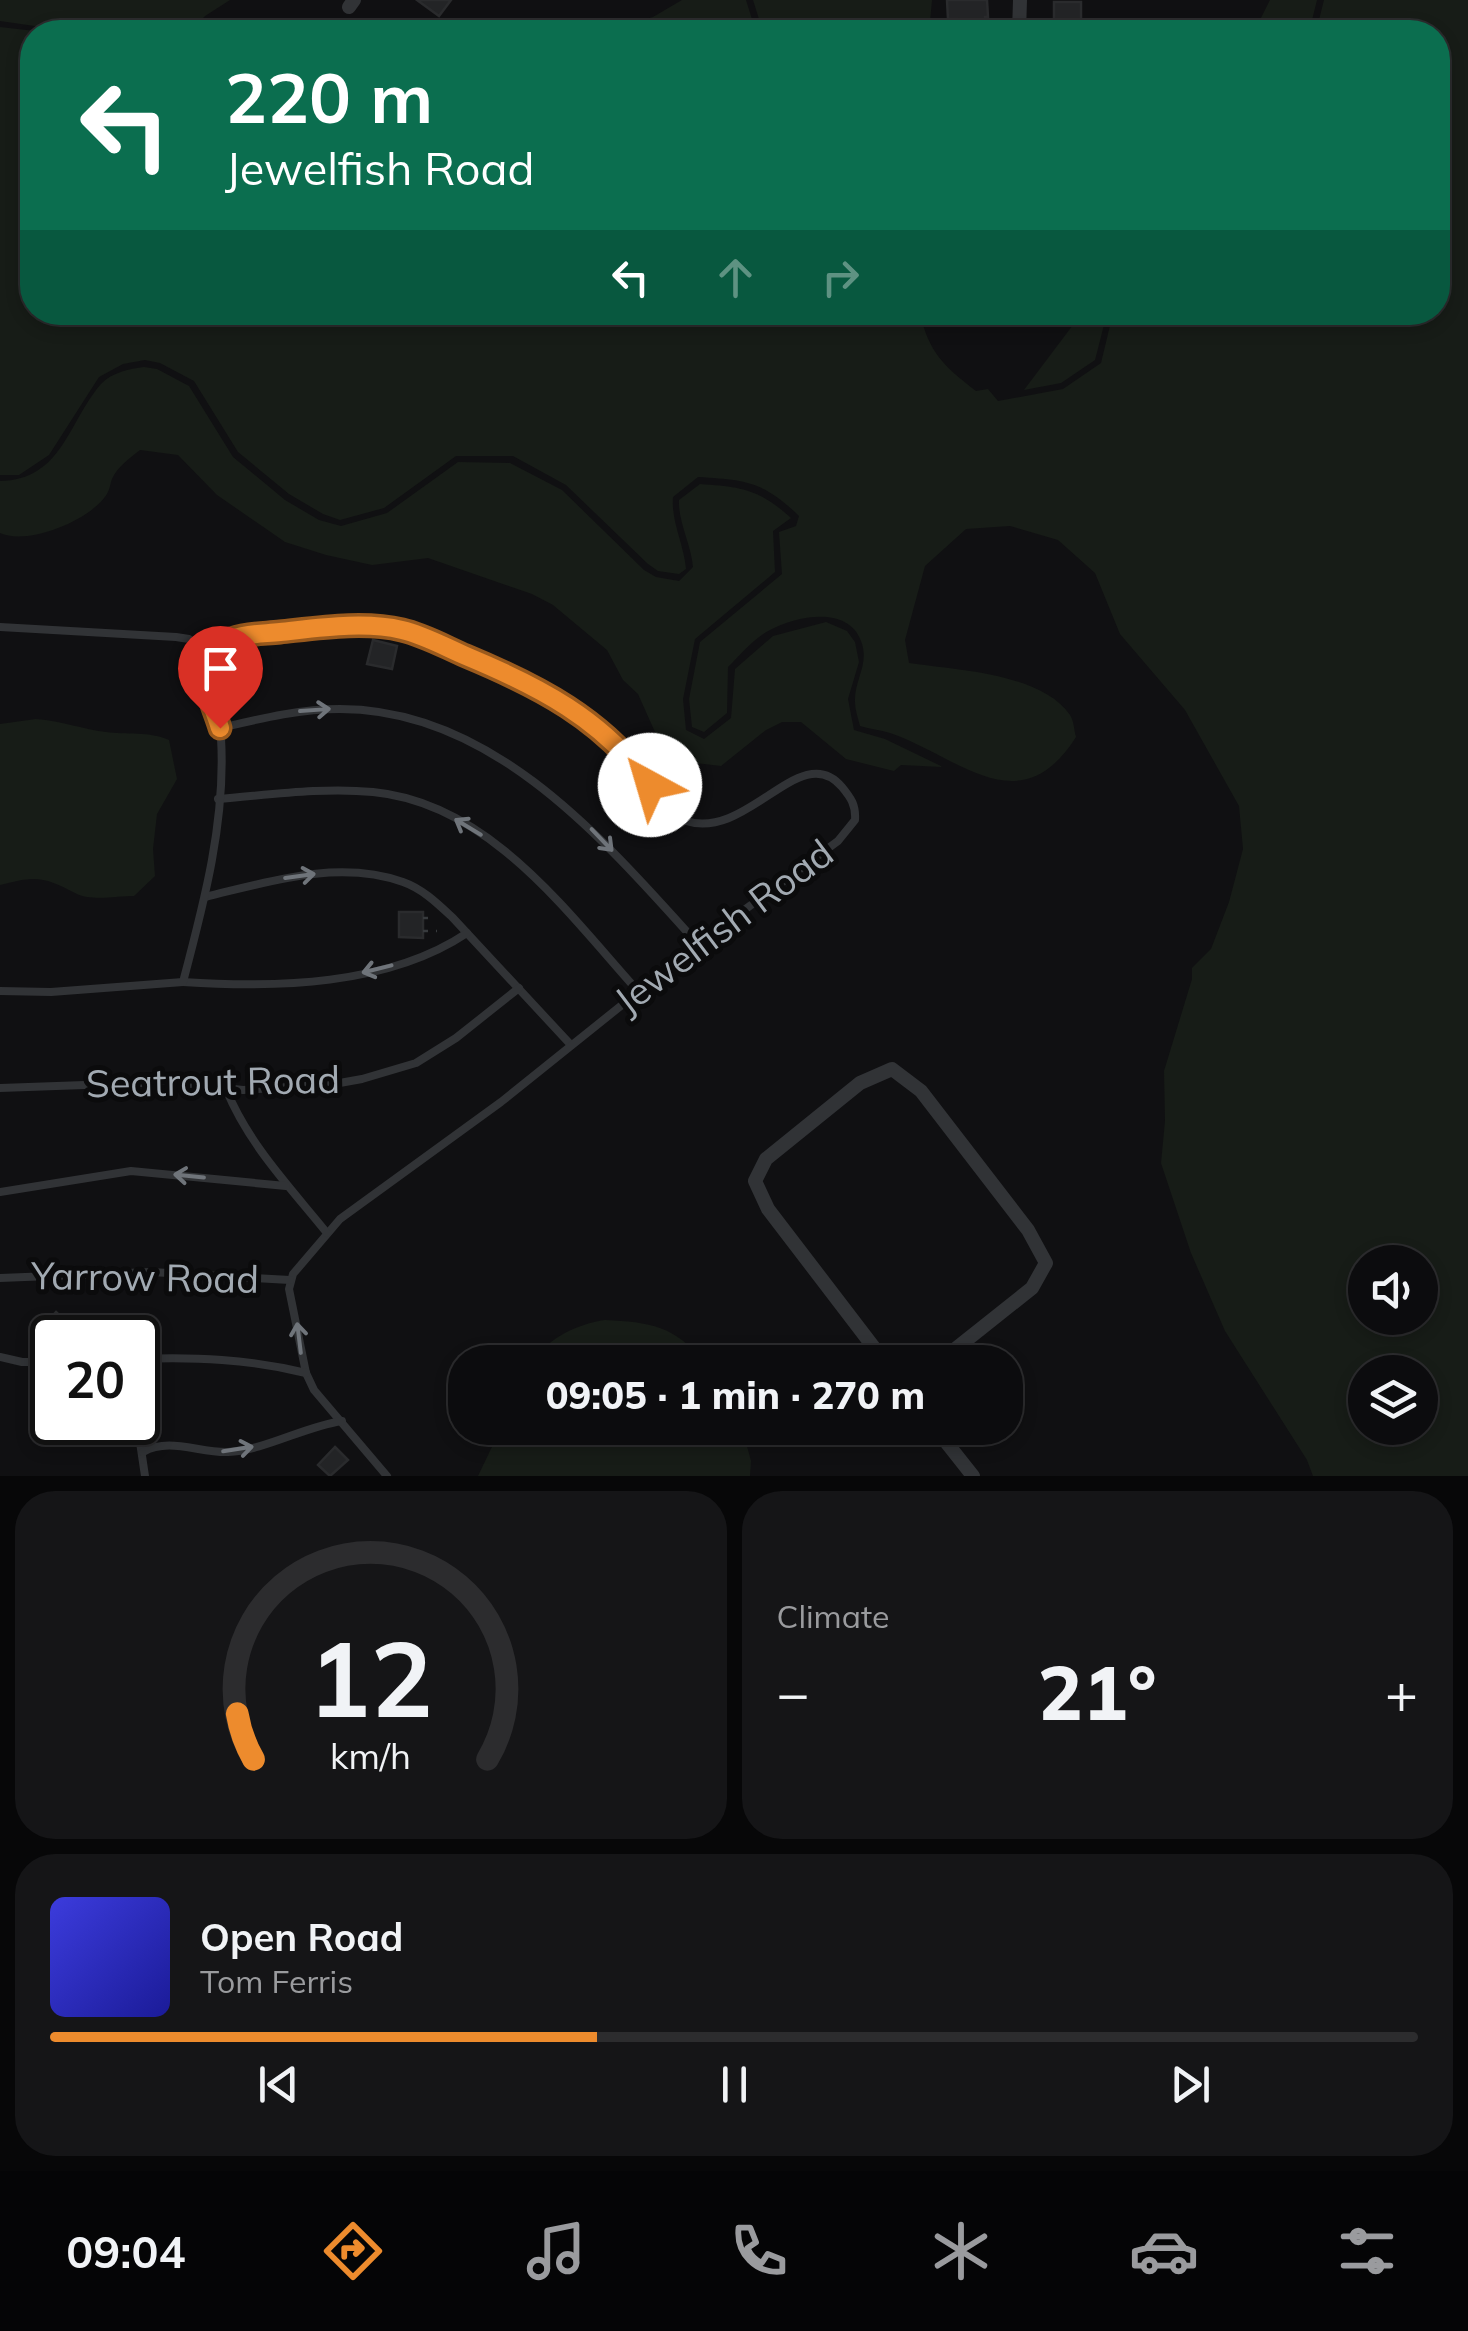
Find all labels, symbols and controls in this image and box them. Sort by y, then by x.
text: 220 m [225,53,433,141]
icon: left [60,60,190,190]
text: Jewelfish Road [225,140,535,196]
icon: left [603,250,658,305]
icon: ahead [708,250,763,305]
icon: right [813,250,868,305]
pin [178,626,263,729]
icon: arrive [193,641,248,696]
one-way arrow [299,701,331,720]
position arrow [598,733,702,837]
one-way arrow [454,817,483,837]
one-way arrow [590,827,613,852]
street label: Jewelfish Road [605,828,842,1024]
one-way arrow [283,867,316,885]
one-way arrow [362,961,394,979]
street label: Seatrout Road [86,1055,340,1107]
one-way arrow [174,1166,206,1185]
map controls [1348,1245,1438,1445]
button: sound [1348,1245,1438,1335]
street label: Yarrow Road [30,1251,259,1303]
speed limit sign: 20 [30,1315,160,1445]
one-way arrow [289,1322,307,1355]
button: layers [1348,1355,1438,1445]
text: 09:05 · 1 min · 270 m [546,1371,925,1419]
one-way arrow [221,1439,254,1458]
text: Climate [777,1596,889,1636]
text: 12 [308,1612,433,1743]
text: 21° [1038,1645,1157,1739]
text: − [777,1658,810,1727]
text: + [1385,1658,1418,1727]
text: km/h [330,1733,411,1778]
text: Open Road [200,1913,403,1961]
text: Tom Ferris [200,1961,353,2001]
icon: previous [251,2057,306,2112]
icon: pause [707,2057,762,2112]
icon: next [1163,2057,1218,2112]
icon: directions [318,2216,388,2286]
icon: music [521,2216,591,2286]
icon: phone [724,2216,794,2286]
icon: climate [926,2216,996,2286]
icon: car [1129,2216,1199,2286]
icon: filters [1332,2216,1402,2286]
text: 09:04 [66,2223,186,2279]

